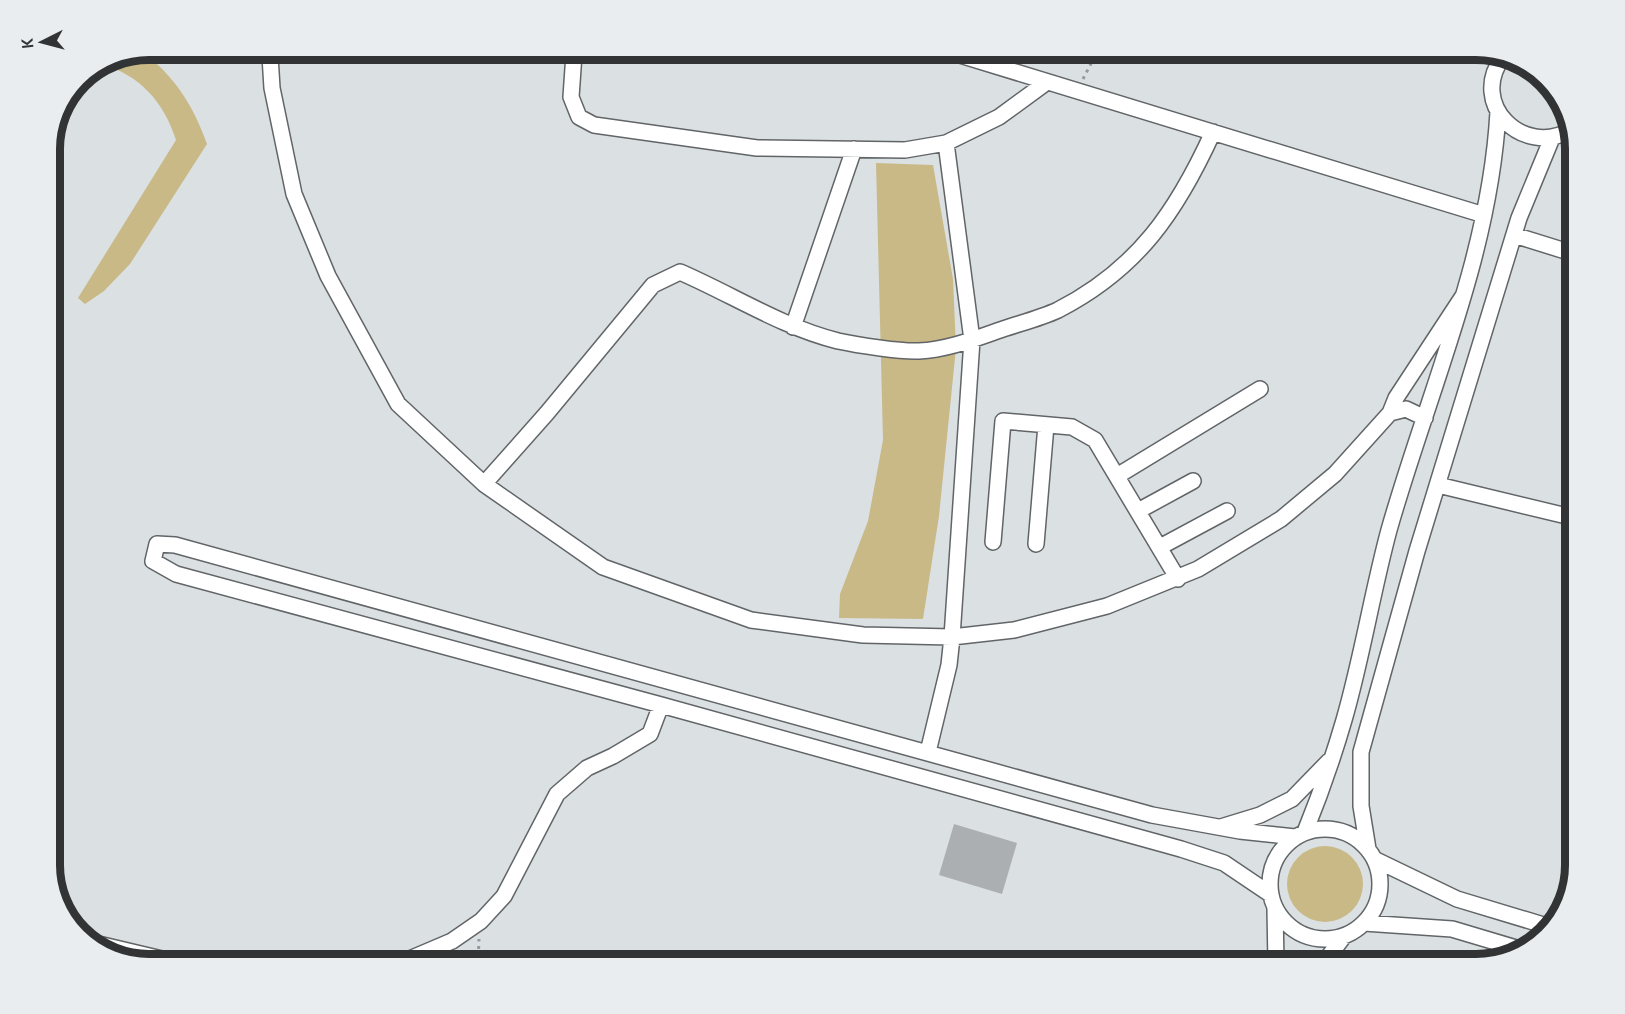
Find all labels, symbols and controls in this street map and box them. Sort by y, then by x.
north arrow [12,12,72,72]
text: K [18,38,38,50]

